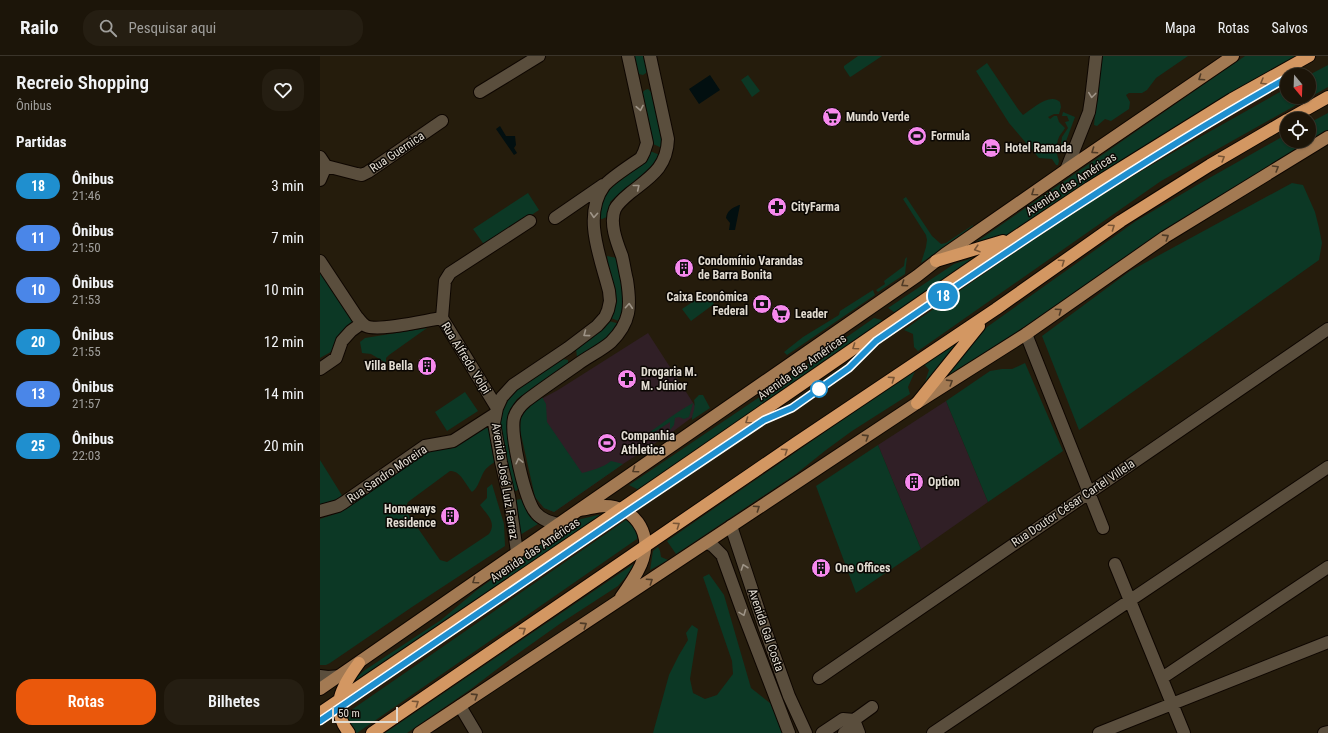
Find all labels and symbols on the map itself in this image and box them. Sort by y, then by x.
north arrow [1280,68,1316,104]
one-way arrow [1198,73,1205,81]
one-way arrow [1260,77,1267,84]
one-way arrow [1088,92,1097,98]
one-way arrow [635,105,643,111]
supermarket icon: Mundo Verde [821,106,843,128]
place label: Mundo Verde [846,110,910,124]
sports icon: Formula [906,125,928,147]
street label: Rua Guernica [367,129,427,175]
place label: Formula [931,129,970,143]
hotel icon: Hotel Ramada [980,137,1002,159]
place label: Hotel Ramada [1005,141,1072,155]
one-way arrow [1091,146,1098,154]
street label: Avenida das Américas [1023,150,1119,218]
one-way arrow [1218,155,1225,162]
one-way arrow [1272,166,1279,173]
one-way arrow [633,185,640,192]
one-way arrow [1031,188,1038,196]
pharmacy icon: CityFarma [766,196,788,218]
place label: CityFarma [791,200,840,214]
one-way arrow [589,212,598,218]
one-way arrow [1108,224,1115,232]
one-way arrow [1162,234,1169,242]
one-way arrow [973,244,980,253]
place label: Condomínio Varandas de Barra Bonita [698,254,804,282]
building icon: Condomínio Varandas de Barra Bonita [673,257,695,279]
one-way arrow [1057,260,1064,267]
one-way arrow [901,279,908,287]
line badge: 18 [925,283,961,309]
place label: Caixa Econômica Federal [666,290,748,318]
bank icon: Caixa Econômica Federal [751,293,773,315]
one-way arrow [625,303,634,309]
supermarket icon: Leader [770,303,792,325]
place label: Leader [795,307,828,321]
one-way arrow [1055,308,1062,316]
street label: Rua Alfredo Volpi [438,320,494,396]
one-way arrow [584,329,591,336]
street label: Avenida das Américas [755,331,849,403]
one-way arrow [852,342,859,350]
building icon: Villa Bella [416,355,438,377]
place label: Villa Bella [364,359,413,373]
place label: Drogaria M. M. Júnior [641,365,697,393]
pharmacy icon: Drogaria M. M. Júnior [616,368,638,390]
one-way arrow [888,377,895,384]
one-way arrow [946,379,953,387]
unlabelled marker [810,380,828,398]
one-way arrow [745,416,752,424]
street label: Avenida José Luiz Ferraz [489,422,521,540]
place label: Companhia Athletica [621,429,675,457]
sports icon: Companhia Athletica [596,432,618,454]
one-way arrow [862,434,869,441]
street label: Rua Sandro Moreira [345,442,430,506]
one-way arrow [780,449,787,456]
street label: Rua Doutor César Cartel Villela [1009,456,1137,550]
one-way arrow [515,457,524,464]
one-way arrow [633,465,640,472]
building icon: Option [903,471,925,493]
place label: Option [928,475,960,489]
place label: Homeways Residence [384,502,437,530]
building icon: Homeways Residence [439,505,461,527]
one-way arrow [753,506,760,513]
street label: Avenida das Américas [488,515,582,585]
one-way arrow [673,523,680,530]
building icon: One Offices [810,557,832,579]
place label: One Offices [835,561,891,575]
one-way arrow [740,563,748,570]
one-way arrow [473,576,480,583]
one-way arrow [646,578,653,586]
street label: Avenida Gal Costa [745,587,787,673]
one-way arrow [738,609,746,616]
one-way arrow [580,622,587,629]
one-way arrow [519,627,526,635]
one-way arrow [471,693,478,701]
one-way arrow [411,701,418,708]
scale bar [332,705,398,724]

